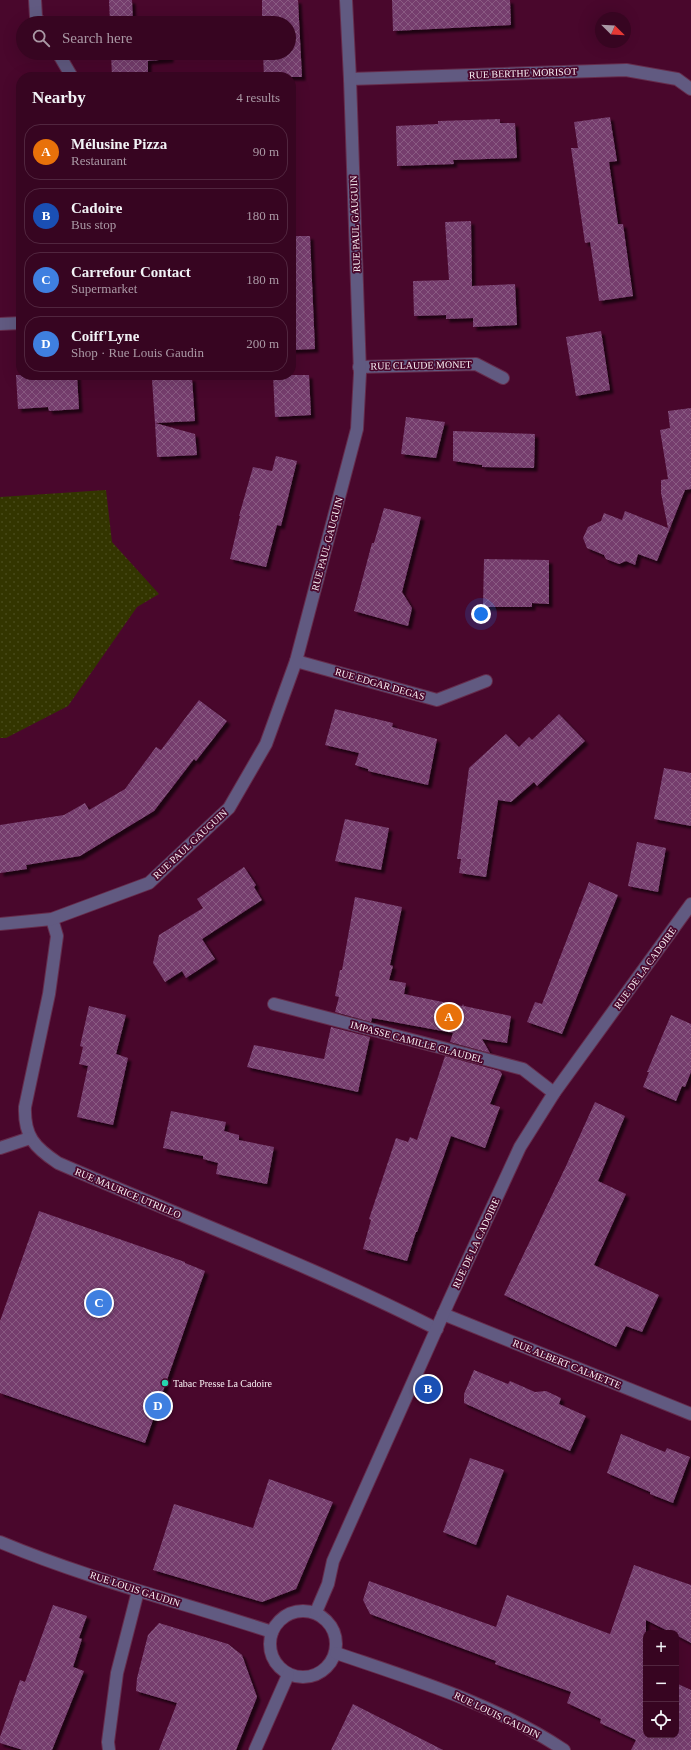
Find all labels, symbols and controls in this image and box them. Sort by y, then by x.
north arrow [595,12,631,48]
search box [16,16,296,60]
icon: search [30,27,52,49]
text: Search here [62,30,132,46]
street label: RUE BERTHE MORISOT [469,66,577,80]
text: Nearby [32,88,86,107]
text: 4 results [236,90,280,105]
text: Mélusine Pizza [71,136,167,152]
text: A [41,144,51,159]
text: 90 m [253,144,279,159]
text: Restaurant [71,153,127,168]
street label: RUE PAUL GAUGUIN [348,176,362,272]
text: Cadoire [71,200,122,216]
text: B [42,208,50,223]
text: 180 m [246,208,279,223]
text: Bus stop [71,217,116,232]
text: Carrefour Contact [71,264,191,280]
text: C [41,272,51,287]
text: 180 m [246,272,279,287]
text: Supermarket [71,281,137,296]
text: Coiff'Lyne [71,328,139,344]
text: D [41,336,51,351]
text: 200 m [246,336,279,351]
text: Shop · Rue Louis Gaudin [71,345,204,360]
street label: RUE CLAUDE MONET [370,359,472,371]
street label: RUE PAUL GAUGUIN [309,496,345,592]
your location [471,604,491,624]
street label: RUE EDGAR DEGAS [334,666,426,702]
street label: RUE PAUL GAUGUIN [151,807,229,881]
street label: RUE DE LA CADOIRE [612,925,678,1011]
pin: A [436,1002,462,1032]
street label: IMPASSE CAMILLE CLAUDEL [349,1018,485,1066]
street label: RUE MAURICE UTRILLO [73,1166,183,1220]
street label: RUE DE LA CADOIRE [450,1196,502,1290]
pin: C [86,1288,112,1318]
street label: RUE ALBERT CALMETTE [511,1337,623,1391]
pin: B [415,1374,441,1404]
marker: Tabac Presse La Cadoire [160,1378,170,1388]
place label: Tabac Presse La Cadoire [173,1378,273,1389]
pin: D [145,1391,171,1421]
street label: RUE LOUIS GAUDIN [89,1569,181,1609]
map controls [643,1630,679,1738]
button: + [643,1630,679,1666]
button: − [643,1666,679,1702]
street label: RUE LOUIS GAUDIN [452,1689,542,1741]
button: locate [643,1702,679,1738]

